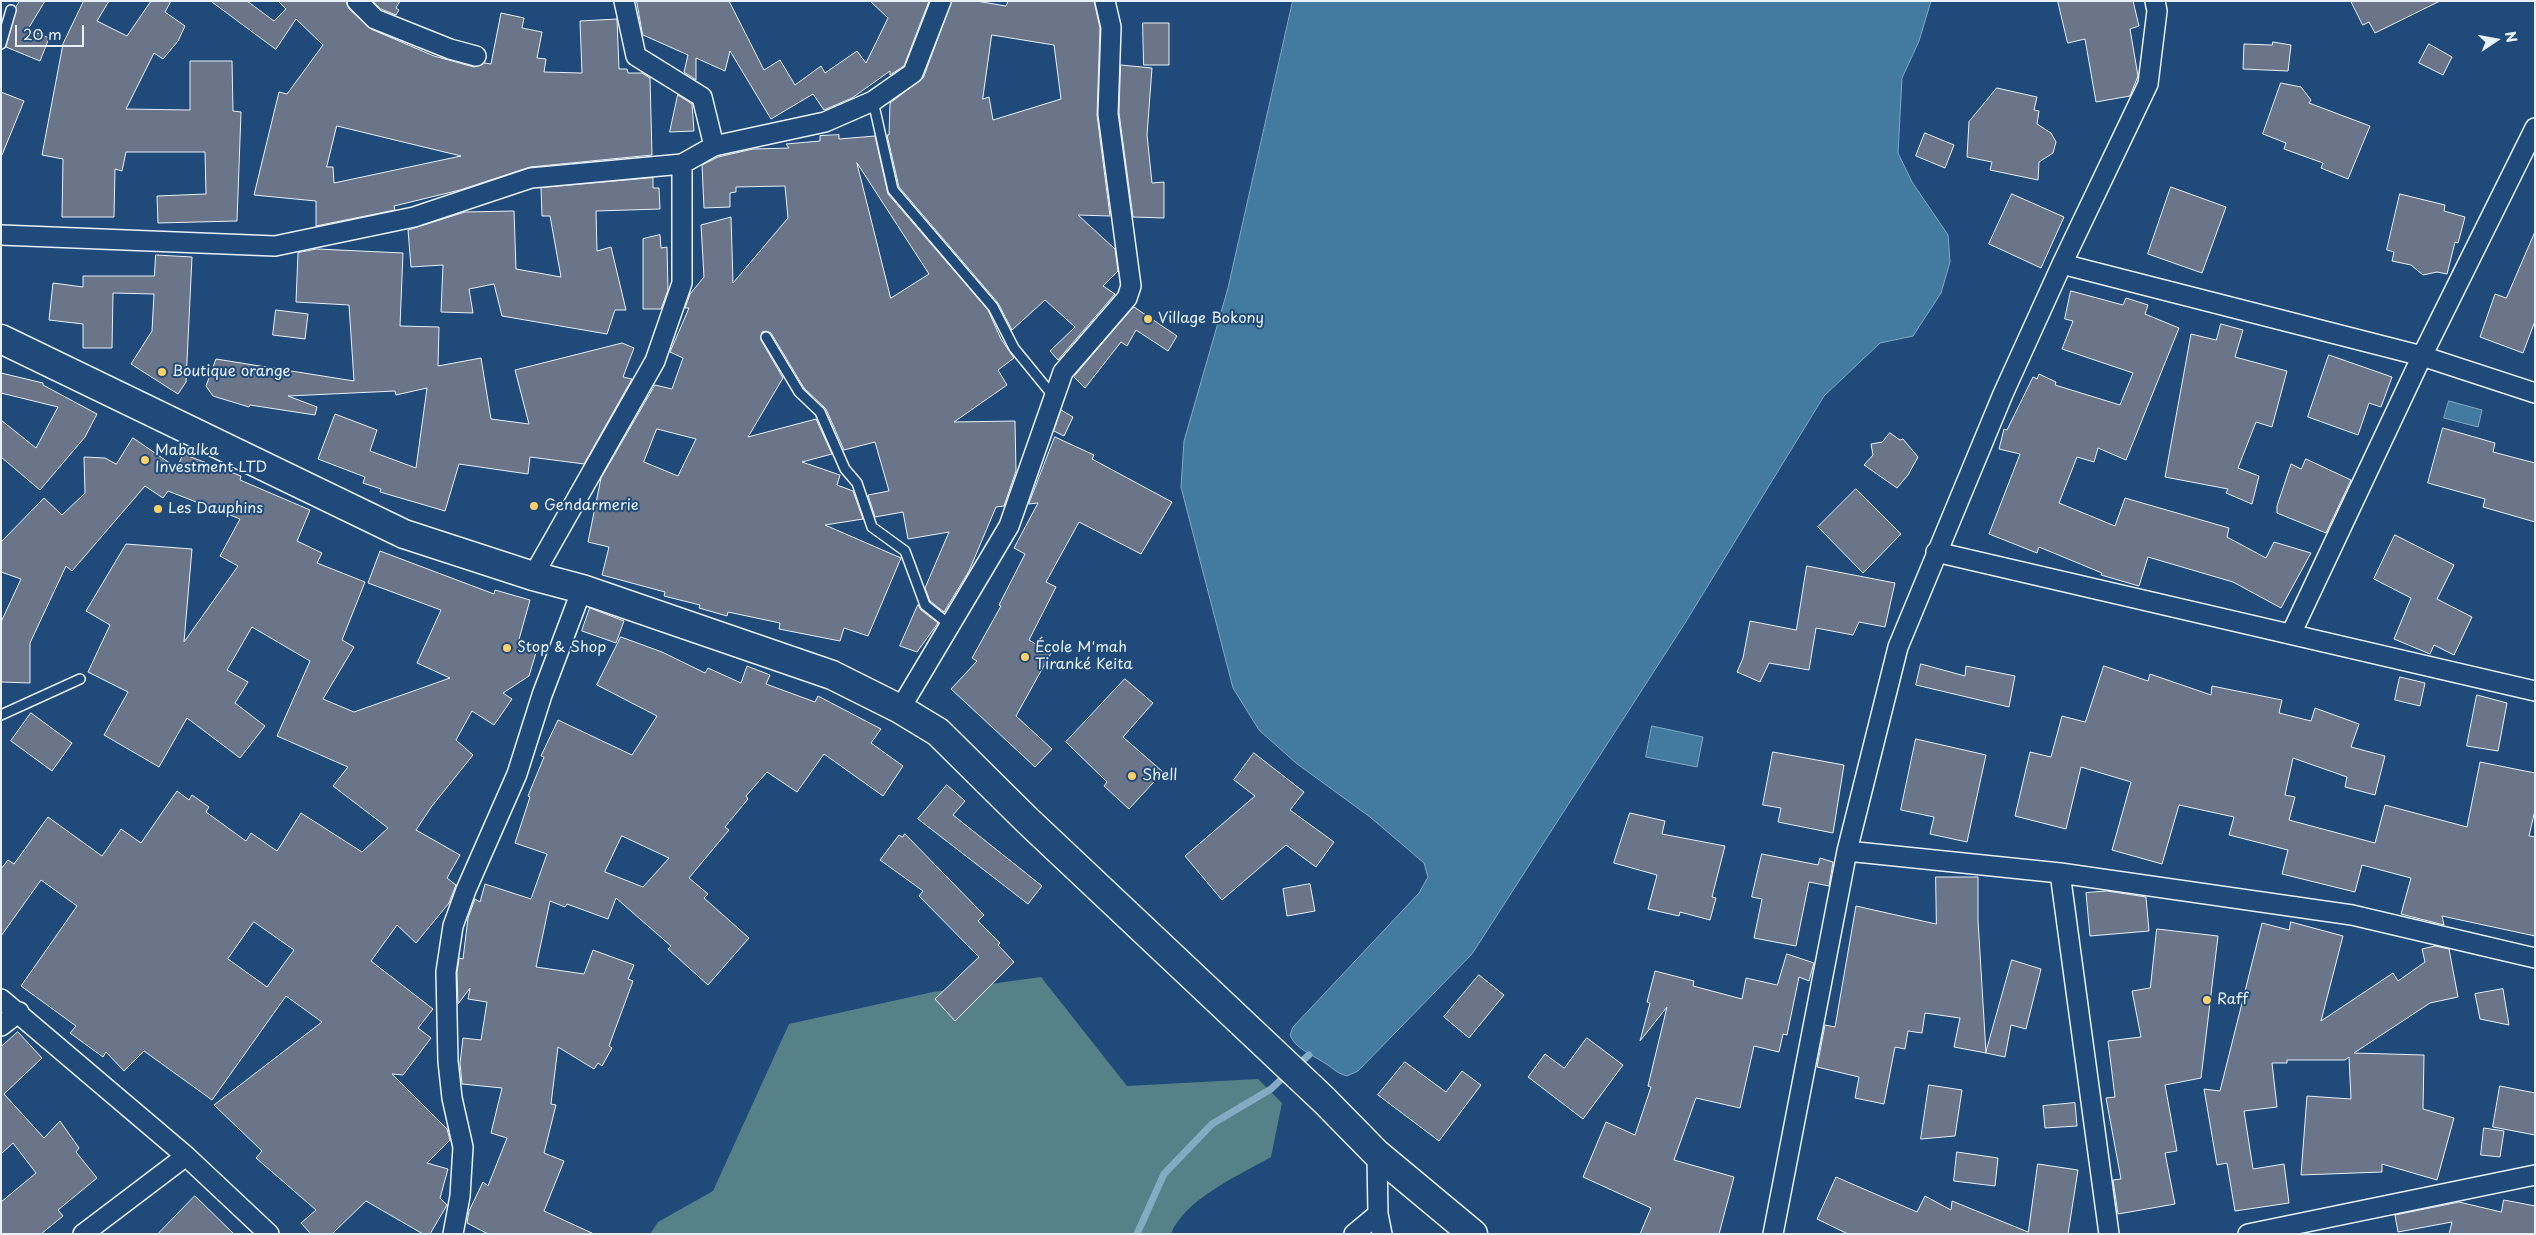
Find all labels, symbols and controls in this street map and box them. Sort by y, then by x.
scale bar [18,15,86,47]
north arrow [2471,15,2521,65]
text: 20 m [23,22,62,45]
text: N [2500,29,2523,44]
place label: Village Bokony [1158,310,1264,328]
marker: Village Bokony [1142,313,1154,325]
place label: Boutique orange [172,363,291,381]
marker: Boutique orange [156,366,168,378]
place label: Mabalka Investment LTD [155,442,267,477]
marker: Mabalka Investment LTD [139,454,151,466]
place label: Gendarmerie [544,497,639,515]
place label: Les Dauphins [168,500,263,518]
marker: Gendarmerie [528,500,540,512]
marker: Les Dauphins [152,503,164,515]
place label: Stop & Shop [517,639,606,657]
place label: École M'mah Tiranké Keita [1035,639,1133,674]
marker: Stop & Shop [501,642,513,654]
marker: École M'mah Tiranké Keita [1019,651,1031,663]
place label: Shell [1142,767,1177,785]
marker: Shell [1126,770,1138,782]
place label: Raff [2217,991,2248,1009]
marker: Raff [2201,994,2213,1006]

